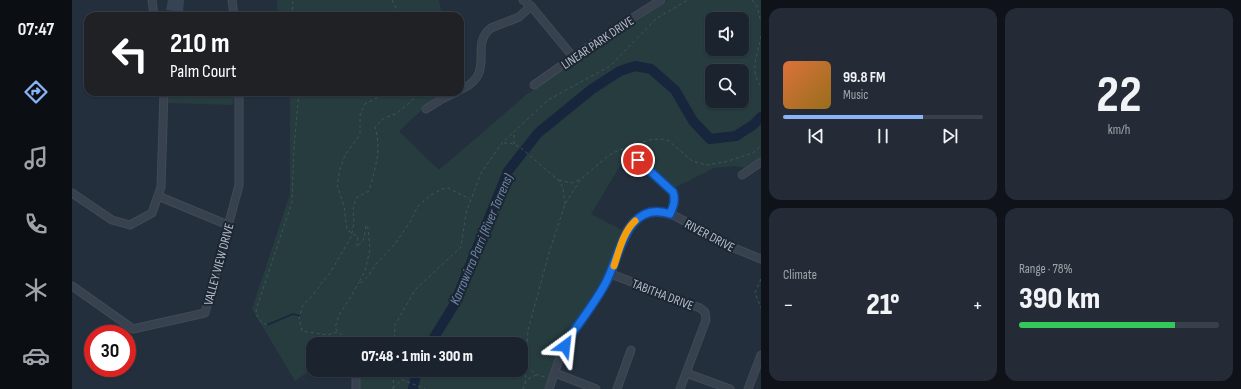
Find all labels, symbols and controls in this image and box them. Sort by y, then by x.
map controls [705,12,749,108]
button: sound [705,12,749,56]
street label: LINEAR PARK DRIVE [558,13,637,73]
text: 07:47 [18,19,54,40]
text: 210 m [170,27,230,60]
icon: left [104,28,156,80]
text: Palm Court [170,61,237,82]
button: search [705,64,749,108]
text: 22 [1096,64,1142,127]
text: 99.8 FM [843,68,886,87]
icon: directions [22,78,50,106]
text: Music [843,87,868,103]
text: km/h [1108,122,1130,138]
icon: previous [805,125,827,147]
icon: pause [872,125,894,147]
icon: next [939,125,961,147]
pin [621,143,655,177]
icon: music [22,144,50,172]
icon: arrive [627,149,649,171]
water label: Karrawirra Parri (River Torrens) [446,170,517,307]
icon: phone [22,210,50,238]
street label: RIVER DRIVE [682,216,737,256]
street label: VALLEY VIEW DRIVE [200,222,238,307]
text: Range · 78% [1019,261,1073,277]
text: Climate [783,267,817,283]
icon: climate [22,276,50,304]
street label: TABITHA DRIVE [630,276,696,314]
text: 390 km [1019,281,1100,317]
text: 21° [866,287,900,323]
text: − [783,292,794,319]
text: + [972,292,983,319]
speed limit sign: 30 [84,325,136,377]
position arrow [544,325,586,367]
icon: car [22,342,50,370]
text: 07:48 · 1 min · 300 m [361,347,473,366]

